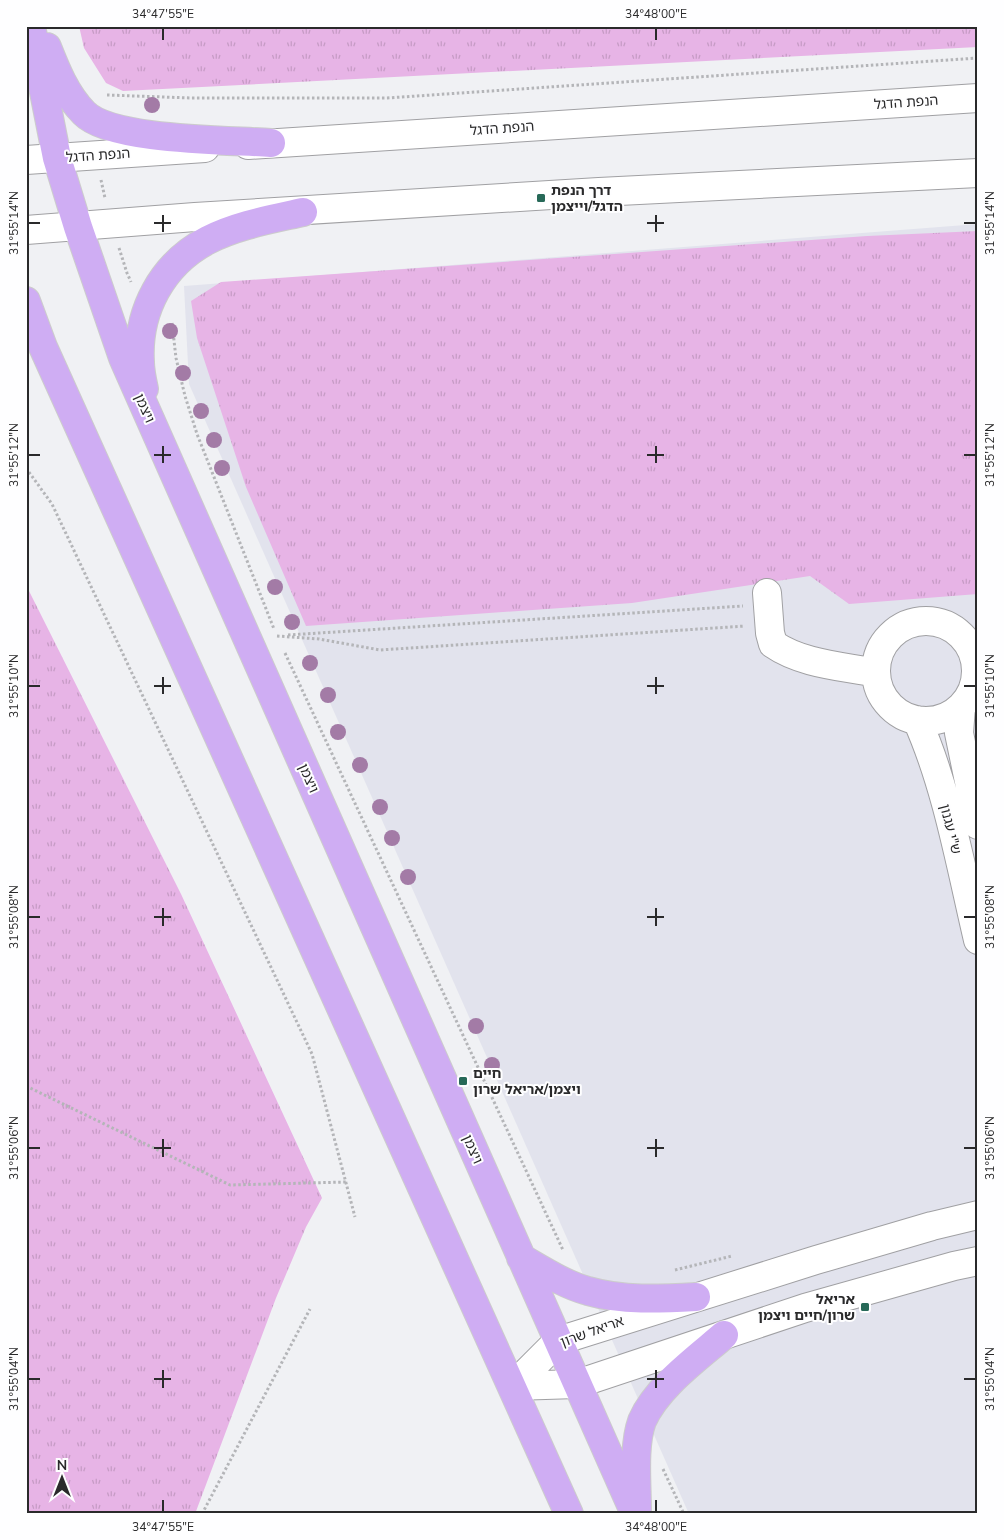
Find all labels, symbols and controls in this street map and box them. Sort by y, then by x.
text: 34°47'55"E [132,6,194,22]
text: 34°48'00"E [625,6,687,22]
street label: הנפת הדגל [873,91,939,114]
street label: הנפת הדגל [469,117,535,140]
street label: הנפת הדגל [65,144,131,167]
place label: דרך הנפת הדגל/וייצמן [551,181,623,216]
text: 31°55'14"N [6,191,22,255]
text: 31°55'14"N [982,191,998,255]
marker: דרך הנפת הדגל/וייצמן [535,192,547,204]
street label: ויצמן [130,391,159,426]
text: 31°55'12"N [6,423,22,487]
text: 31°55'12"N [982,423,998,487]
text: 31°55'10"N [6,654,22,718]
text: 31°55'10"N [982,654,998,718]
street label: ויצמן [294,761,323,796]
street label: ש"י עגנון [935,802,966,856]
text: 31°55'08"N [6,885,22,949]
text: 31°55'08"N [982,885,998,949]
place label: חיים ויצמן/אריאל שרון [473,1064,581,1099]
marker: חיים ויצמן/אריאל שרון [457,1075,469,1087]
text: 31°55'06"N [6,1116,22,1180]
text: 31°55'06"N [982,1116,998,1180]
street label: ויצמן [458,1132,487,1167]
place label: אריאל שרון/חיים ויצמן [758,1290,856,1325]
marker: אריאל שרון/חיים ויצמן [859,1301,871,1313]
street label: אריאל שרון [558,1311,627,1352]
text: 31°55'04"N [6,1347,22,1411]
text: 31°55'04"N [982,1347,998,1411]
north arrow [38,1452,88,1502]
text: N [57,1456,67,1475]
text: 34°47'55"E [132,1519,194,1535]
text: 34°48'00"E [625,1519,687,1535]

